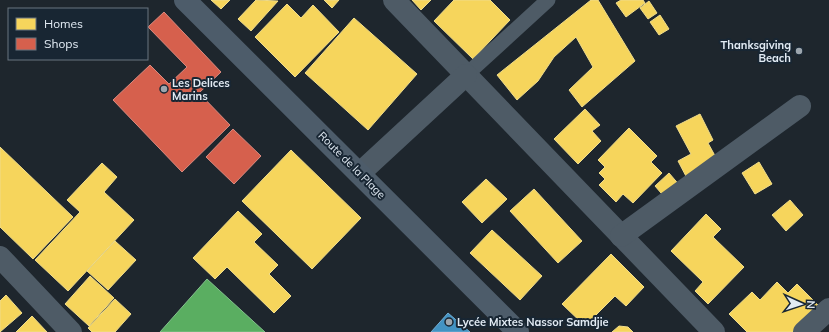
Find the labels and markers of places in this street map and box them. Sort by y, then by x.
place label: Thanksgiving Beach [721,38,791,65]
marker: Thanksgiving Beach [794,46,804,56]
place label: Les Delices Marins [172,76,230,103]
marker: Les Delices Marins [159,84,169,94]
place label: Lycée Mixtes Nassor Samdjie [457,315,609,329]
marker: Lycée Mixtes Nassor Samdjie [444,317,454,327]

